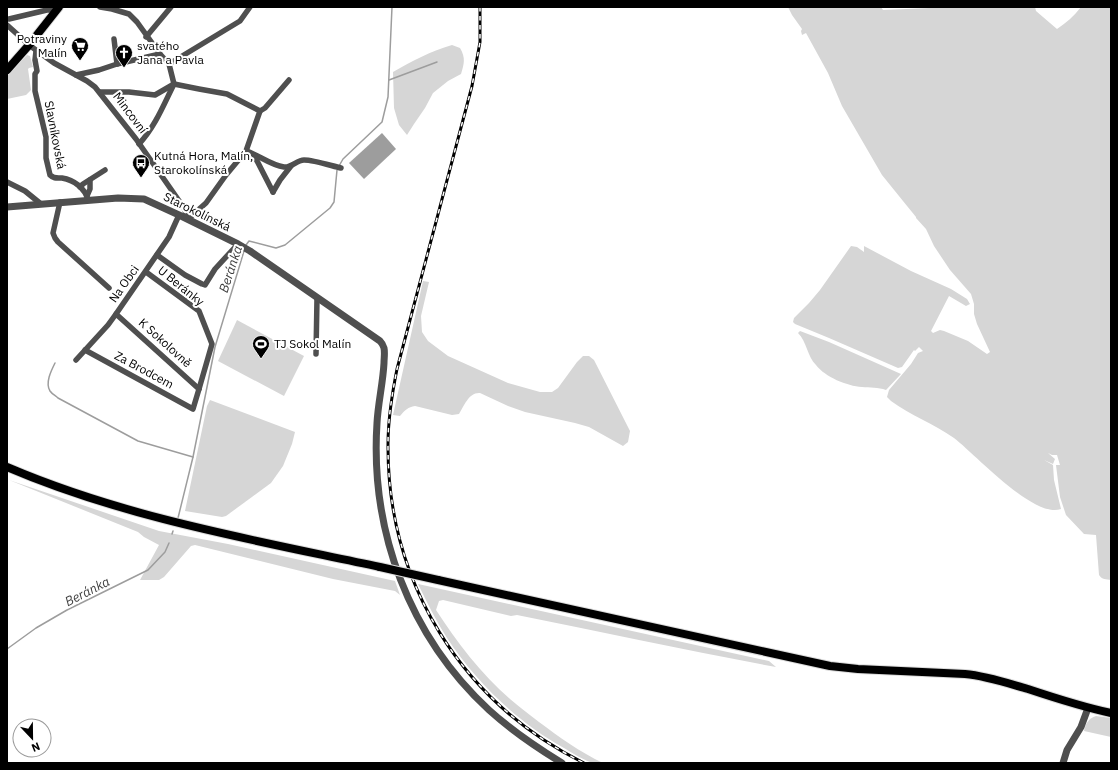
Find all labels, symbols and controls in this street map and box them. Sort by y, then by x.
place label: Potraviny Malín [17,31,67,60]
supermarket icon: Potraviny Malín [70,36,90,61]
place label: svatého Jana a Pavla [137,38,204,67]
church icon: svatého Jana a Pavla [114,43,134,68]
street label: Mincovní [110,89,151,136]
street label: Slavníkovská [42,99,70,171]
place label: Kutná Hora, Malín, Starokolínská [154,148,253,177]
bus stop icon: Kutná Hora, Malín, Starokolínská [131,153,151,178]
street label: Starokolínská [161,189,234,235]
water label: Beránka [215,244,246,295]
street label: Na Obci [105,262,142,305]
street label: U Beránky [155,262,208,309]
street label: K Sokolovně [136,315,195,371]
sports icon: TJ Sokol Malín [251,334,271,359]
place label: TJ Sokol Malín [274,336,351,351]
street label: Za Brodcem [112,348,176,391]
water label: Beránka [62,573,113,610]
north arrow [12,718,52,758]
text: N [29,739,42,755]

